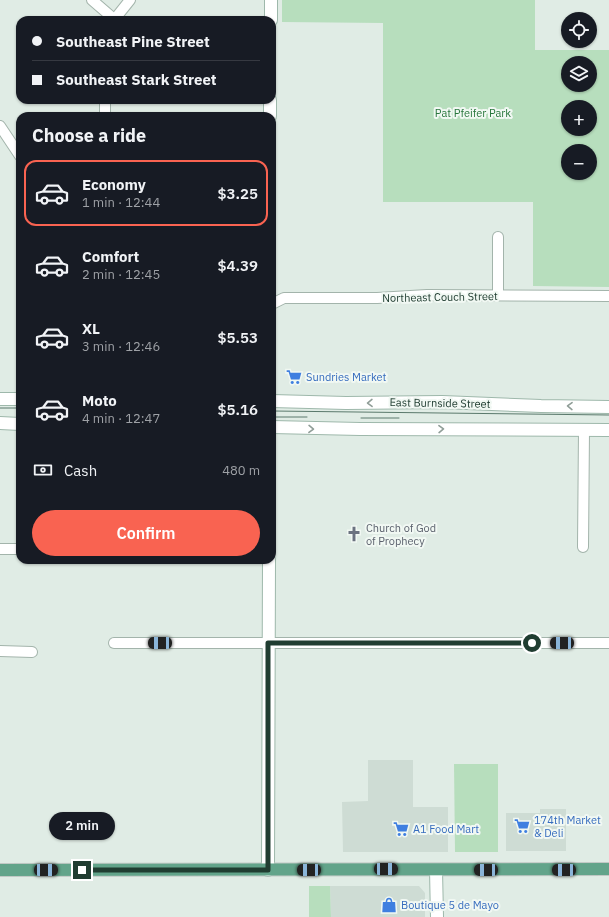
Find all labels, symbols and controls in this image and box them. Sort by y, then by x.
map controls [561,12,597,180]
button: locate [561,12,597,48]
text: Southeast Pine Street [56,32,210,51]
button: layers [561,56,597,92]
text: Southeast Stark Street [56,70,217,89]
button: + [561,100,597,136]
park label: Pat Pfeifer Park [435,106,511,120]
text: Choose a ride [32,124,146,147]
button: − [561,144,597,180]
icon: car [34,175,70,211]
text: Economy [82,175,146,194]
text: $3.25 [218,184,258,203]
text: 1 min · 12:44 [82,194,160,211]
icon: car [34,247,70,283]
text: Comfort [82,247,139,266]
text: $4.39 [218,256,258,275]
text: 2 min · 12:45 [82,266,160,283]
street label: Northeast Couch Street [382,289,498,305]
icon: car [34,319,70,355]
text: XL [82,319,100,338]
text: $5.53 [218,328,258,347]
text: 3 min · 12:46 [82,338,160,355]
supermarket icon: Sundries Market [285,368,303,386]
place label: Sundries Market [306,370,387,384]
icon: car [34,391,70,427]
text: Moto [82,391,117,410]
street label: East Burnside Street [389,395,491,411]
one-way arrow [367,399,373,407]
text: $5.16 [218,400,258,419]
one-way arrow [567,402,573,410]
text: 4 min · 12:47 [82,410,160,427]
one-way arrow [308,425,314,433]
one-way arrow [438,425,444,433]
icon: cash [32,459,54,481]
text: Cash [64,461,97,480]
text: 480 m [222,462,260,479]
button: Confirm [32,510,260,556]
place label: Church of God of Prophecy [366,521,436,548]
church icon: Church of God of Prophecy [345,525,363,543]
route start [523,634,541,652]
car [148,637,172,649]
car [550,637,574,649]
callout: 2 min [49,812,115,840]
place label: 174th Market & Deli [534,813,601,840]
text: 2 min [65,817,99,834]
supermarket icon: 174th Market & Deli [513,817,531,835]
supermarket icon: A1 Food Mart [392,820,410,838]
place label: A1 Food Mart [413,822,479,836]
route end [73,861,91,879]
car [374,863,398,875]
car [34,864,58,876]
car [297,864,321,876]
car [474,864,498,876]
car [552,864,576,876]
shop icon: Boutique 5 de Mayo [380,896,398,914]
place label: Boutique 5 de Mayo [401,898,499,912]

